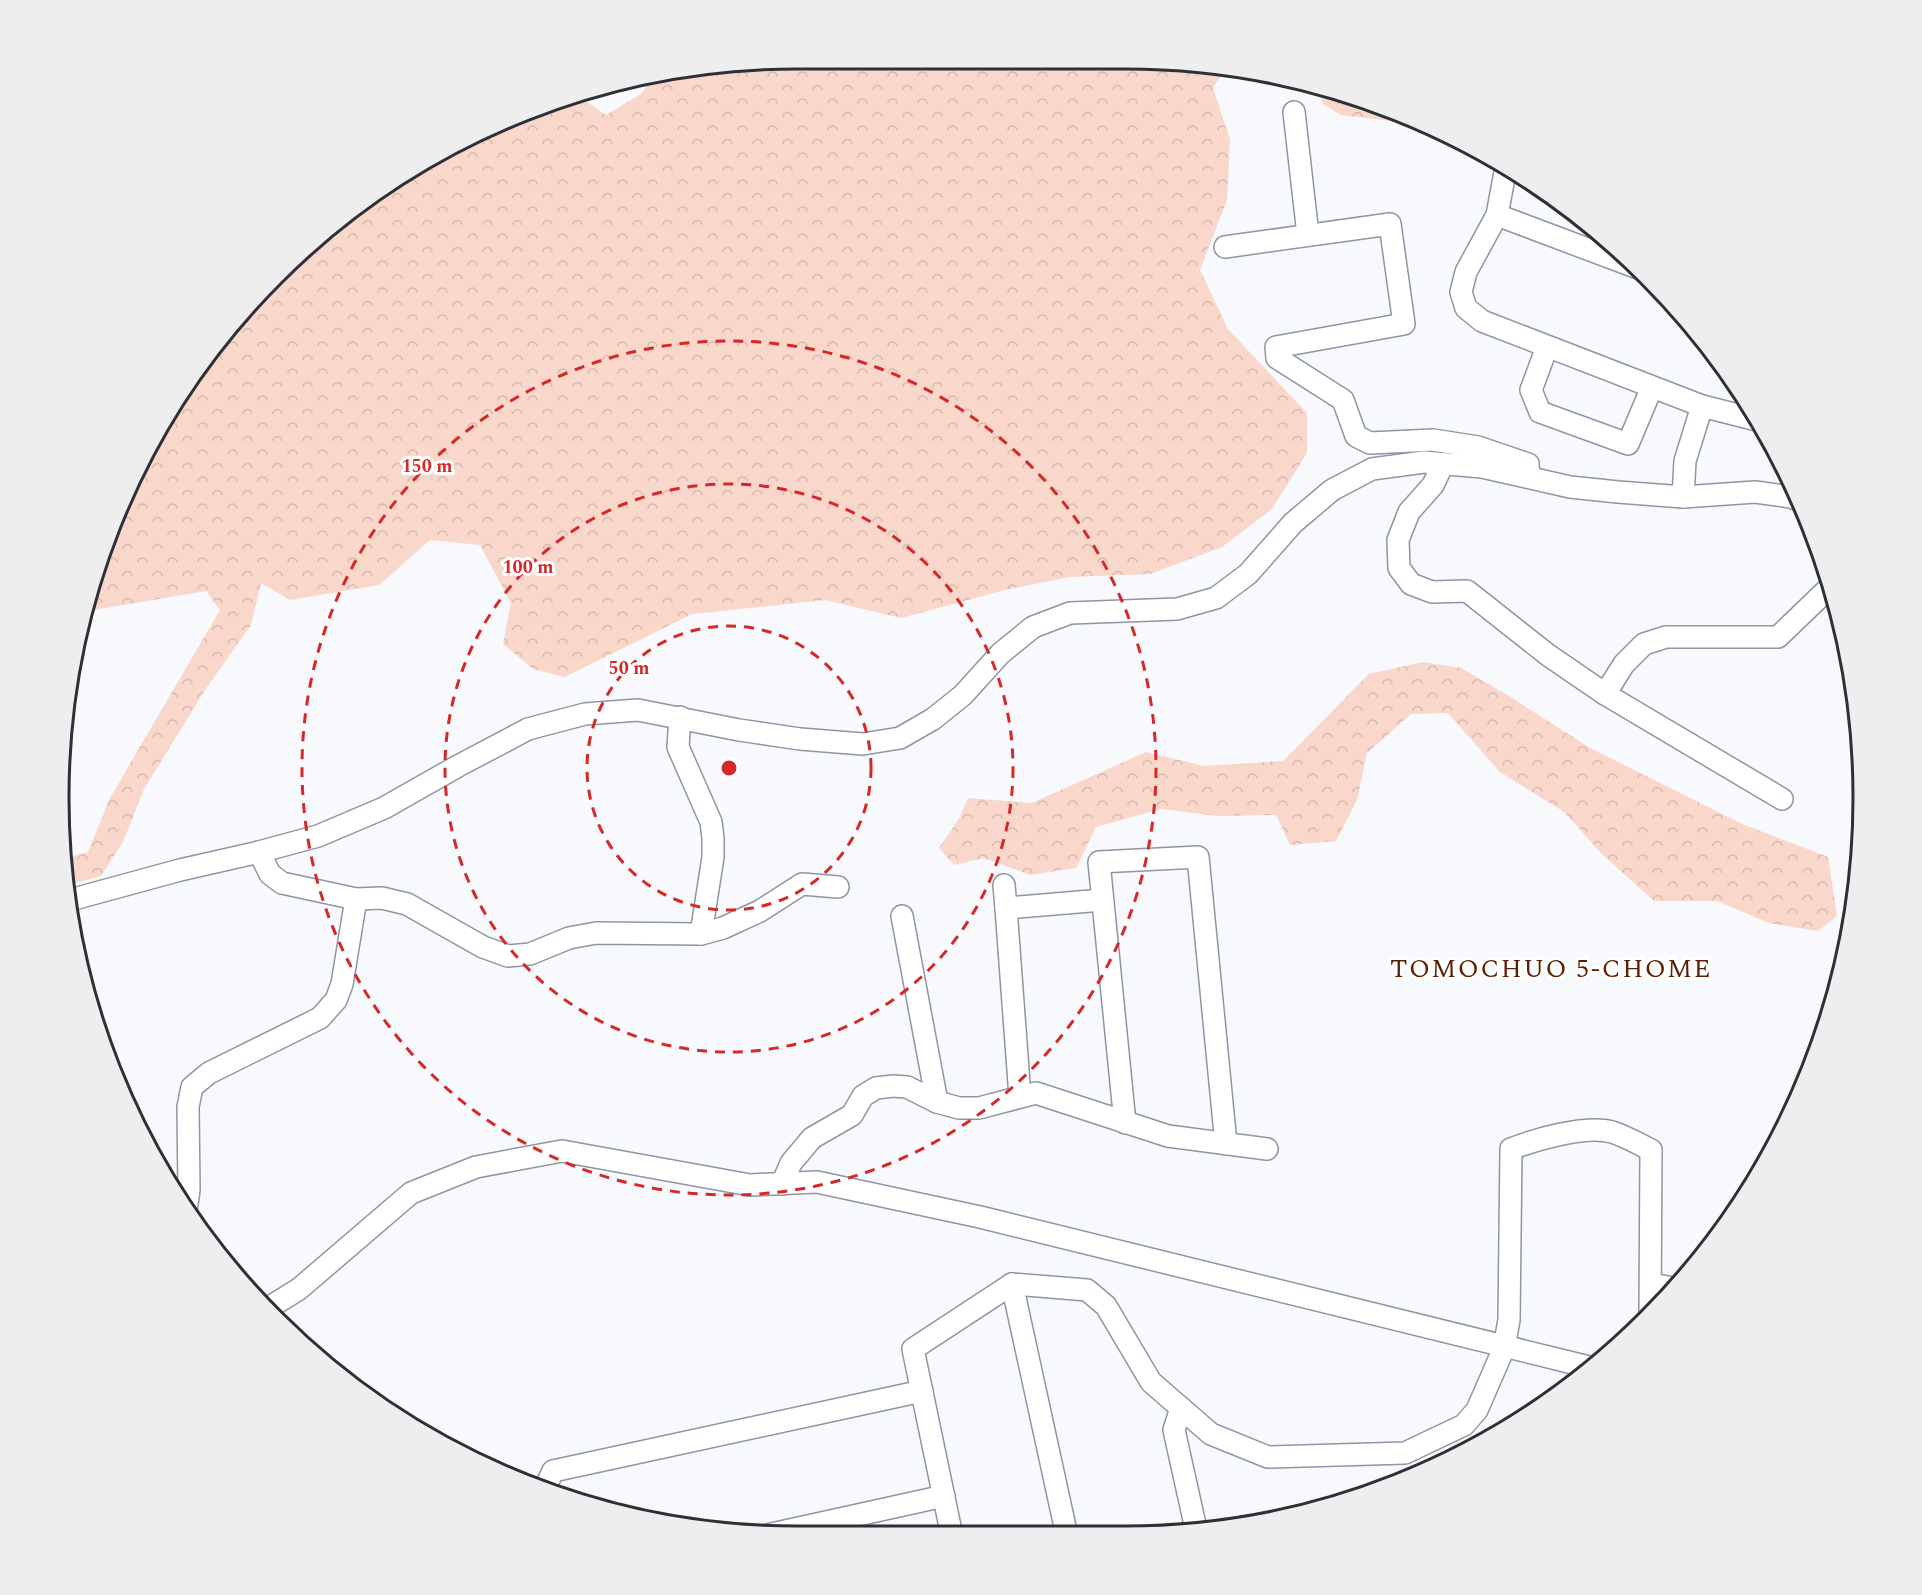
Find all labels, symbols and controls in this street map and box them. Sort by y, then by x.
text: 150 m [401,453,453,480]
text: 100 m [502,554,554,581]
text: 50 m [609,655,649,682]
centre of rings [719,758,739,778]
district label: TOMOCHUO 5-CHOME [1390,949,1712,989]

